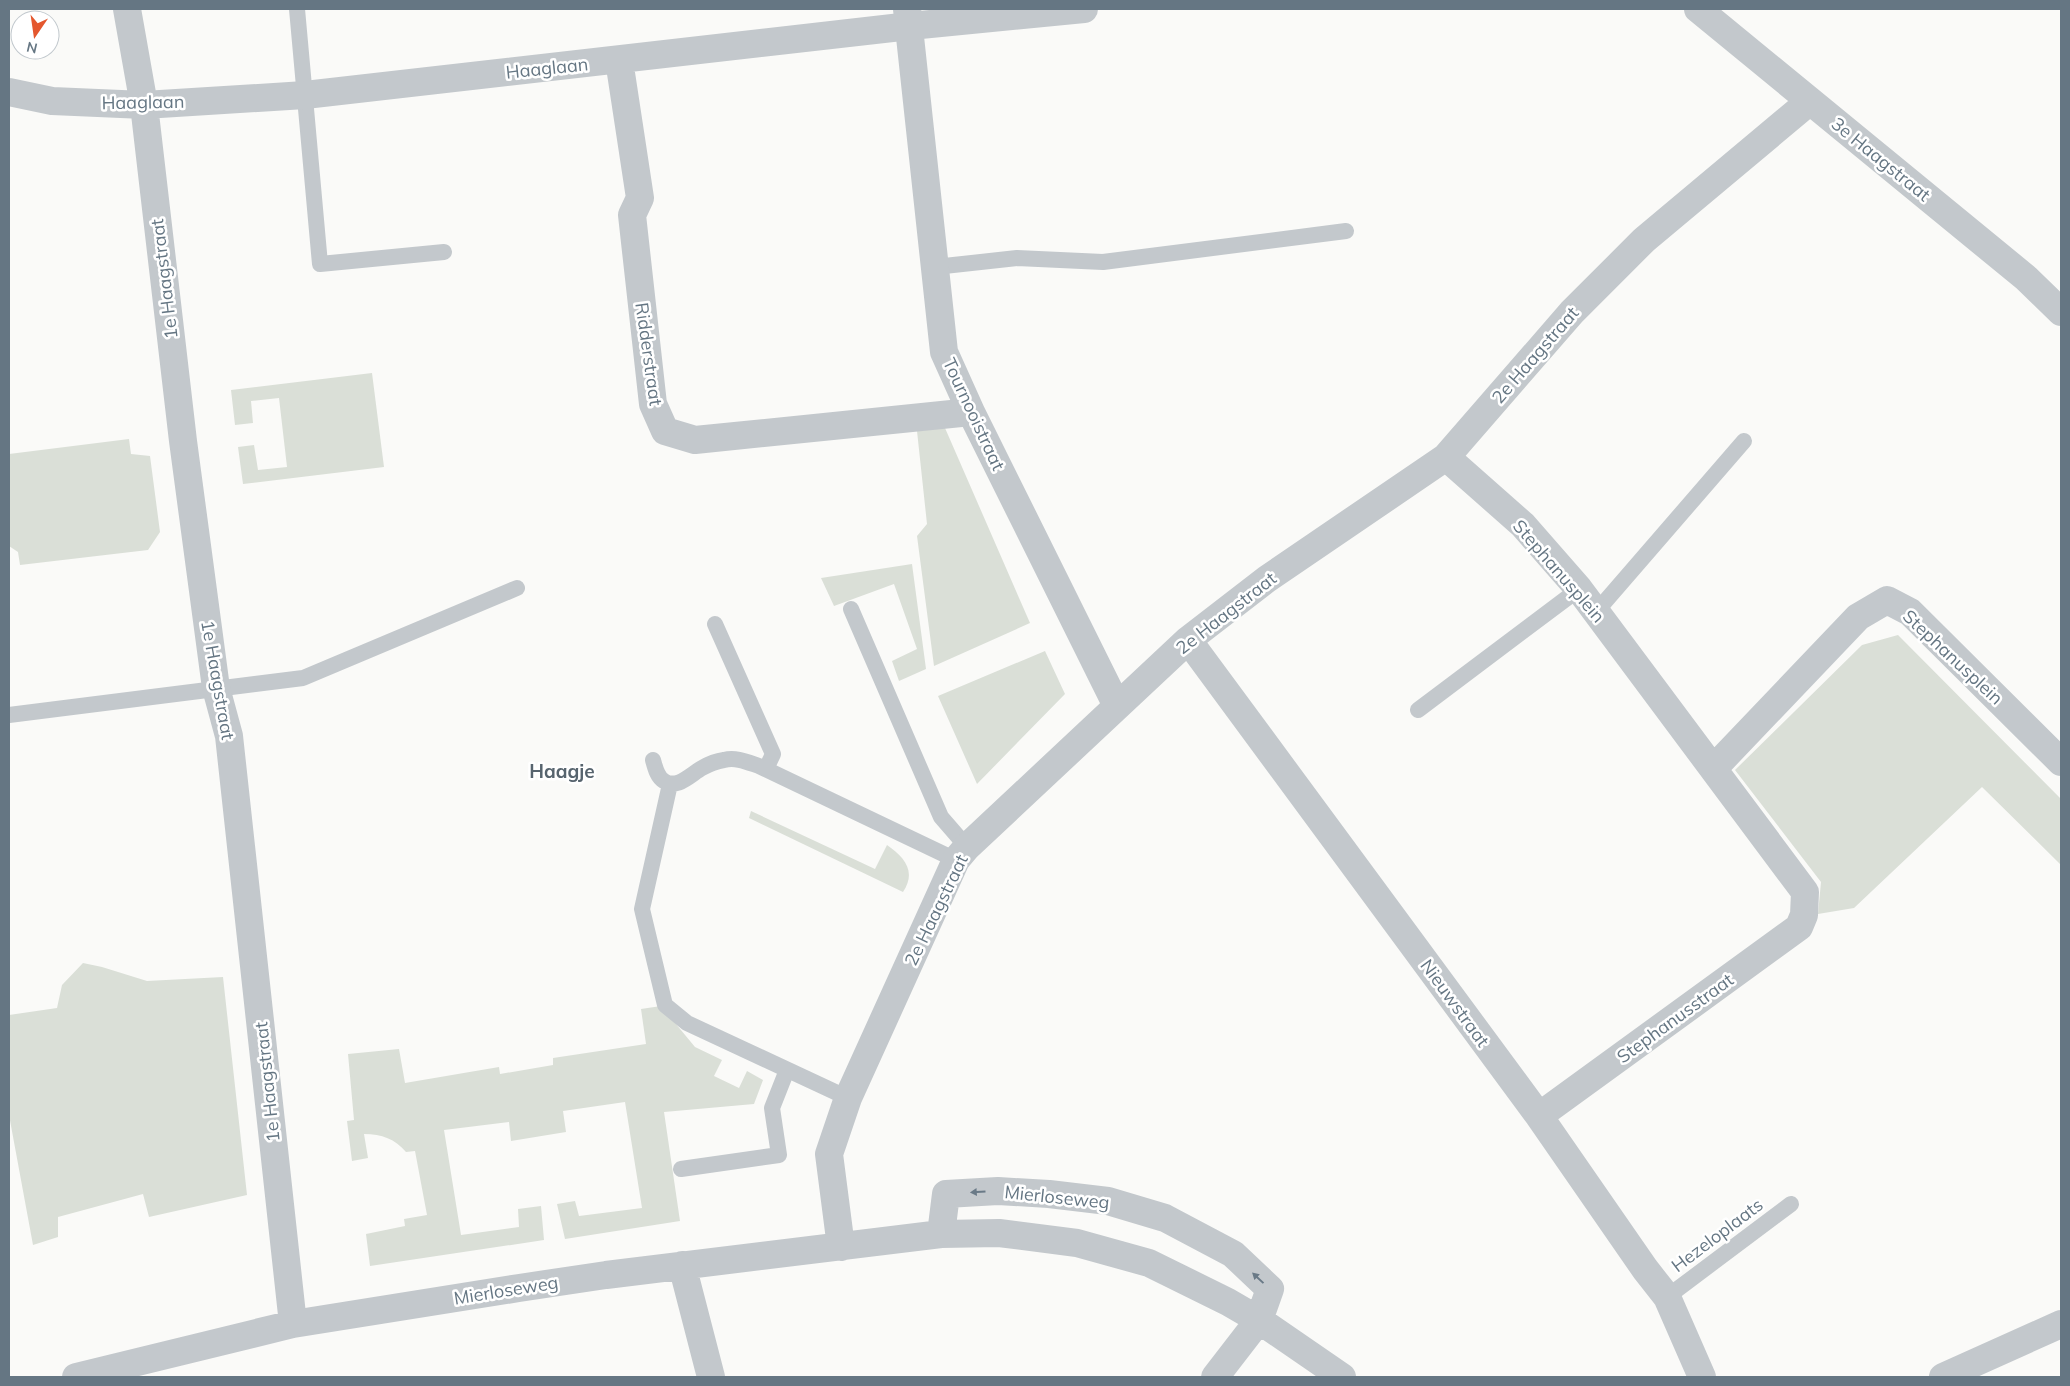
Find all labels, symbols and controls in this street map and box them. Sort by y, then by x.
north arrow [10,10,60,60]
text: N [25,38,39,58]
street label: Haaglaan [505,52,589,84]
street label: Haaglaan [101,90,185,114]
street label: 3e Haagstraat [1827,112,1935,206]
street label: 1e Haagstraat [145,218,183,340]
street label: Ridderstraat [630,301,668,407]
street label: 2e Haagstraat [1487,302,1583,408]
street label: Tournooistraat [938,354,1010,474]
street label: Stephanusplein [1508,515,1610,627]
street label: 2e Haagstraat [1171,567,1281,659]
street label: Stephanusplein [1898,605,2008,709]
street label: 1e Haagstraat [196,618,240,742]
district label: Haagje [529,759,595,783]
street label: 2e Haagstraat [899,851,973,969]
street label: Nieuwstraat [1415,955,1495,1051]
street label: Stephanusstraat [1612,968,1738,1068]
street label: 1e Haagstraat [249,1021,285,1143]
street label: Mierloseweg [1003,1180,1111,1214]
one-way arrow [969,1189,985,1197]
street label: Hezeloplaats [1667,1193,1767,1277]
street label: Mierloseweg [452,1270,560,1310]
one-way arrow [1253,1272,1265,1284]

